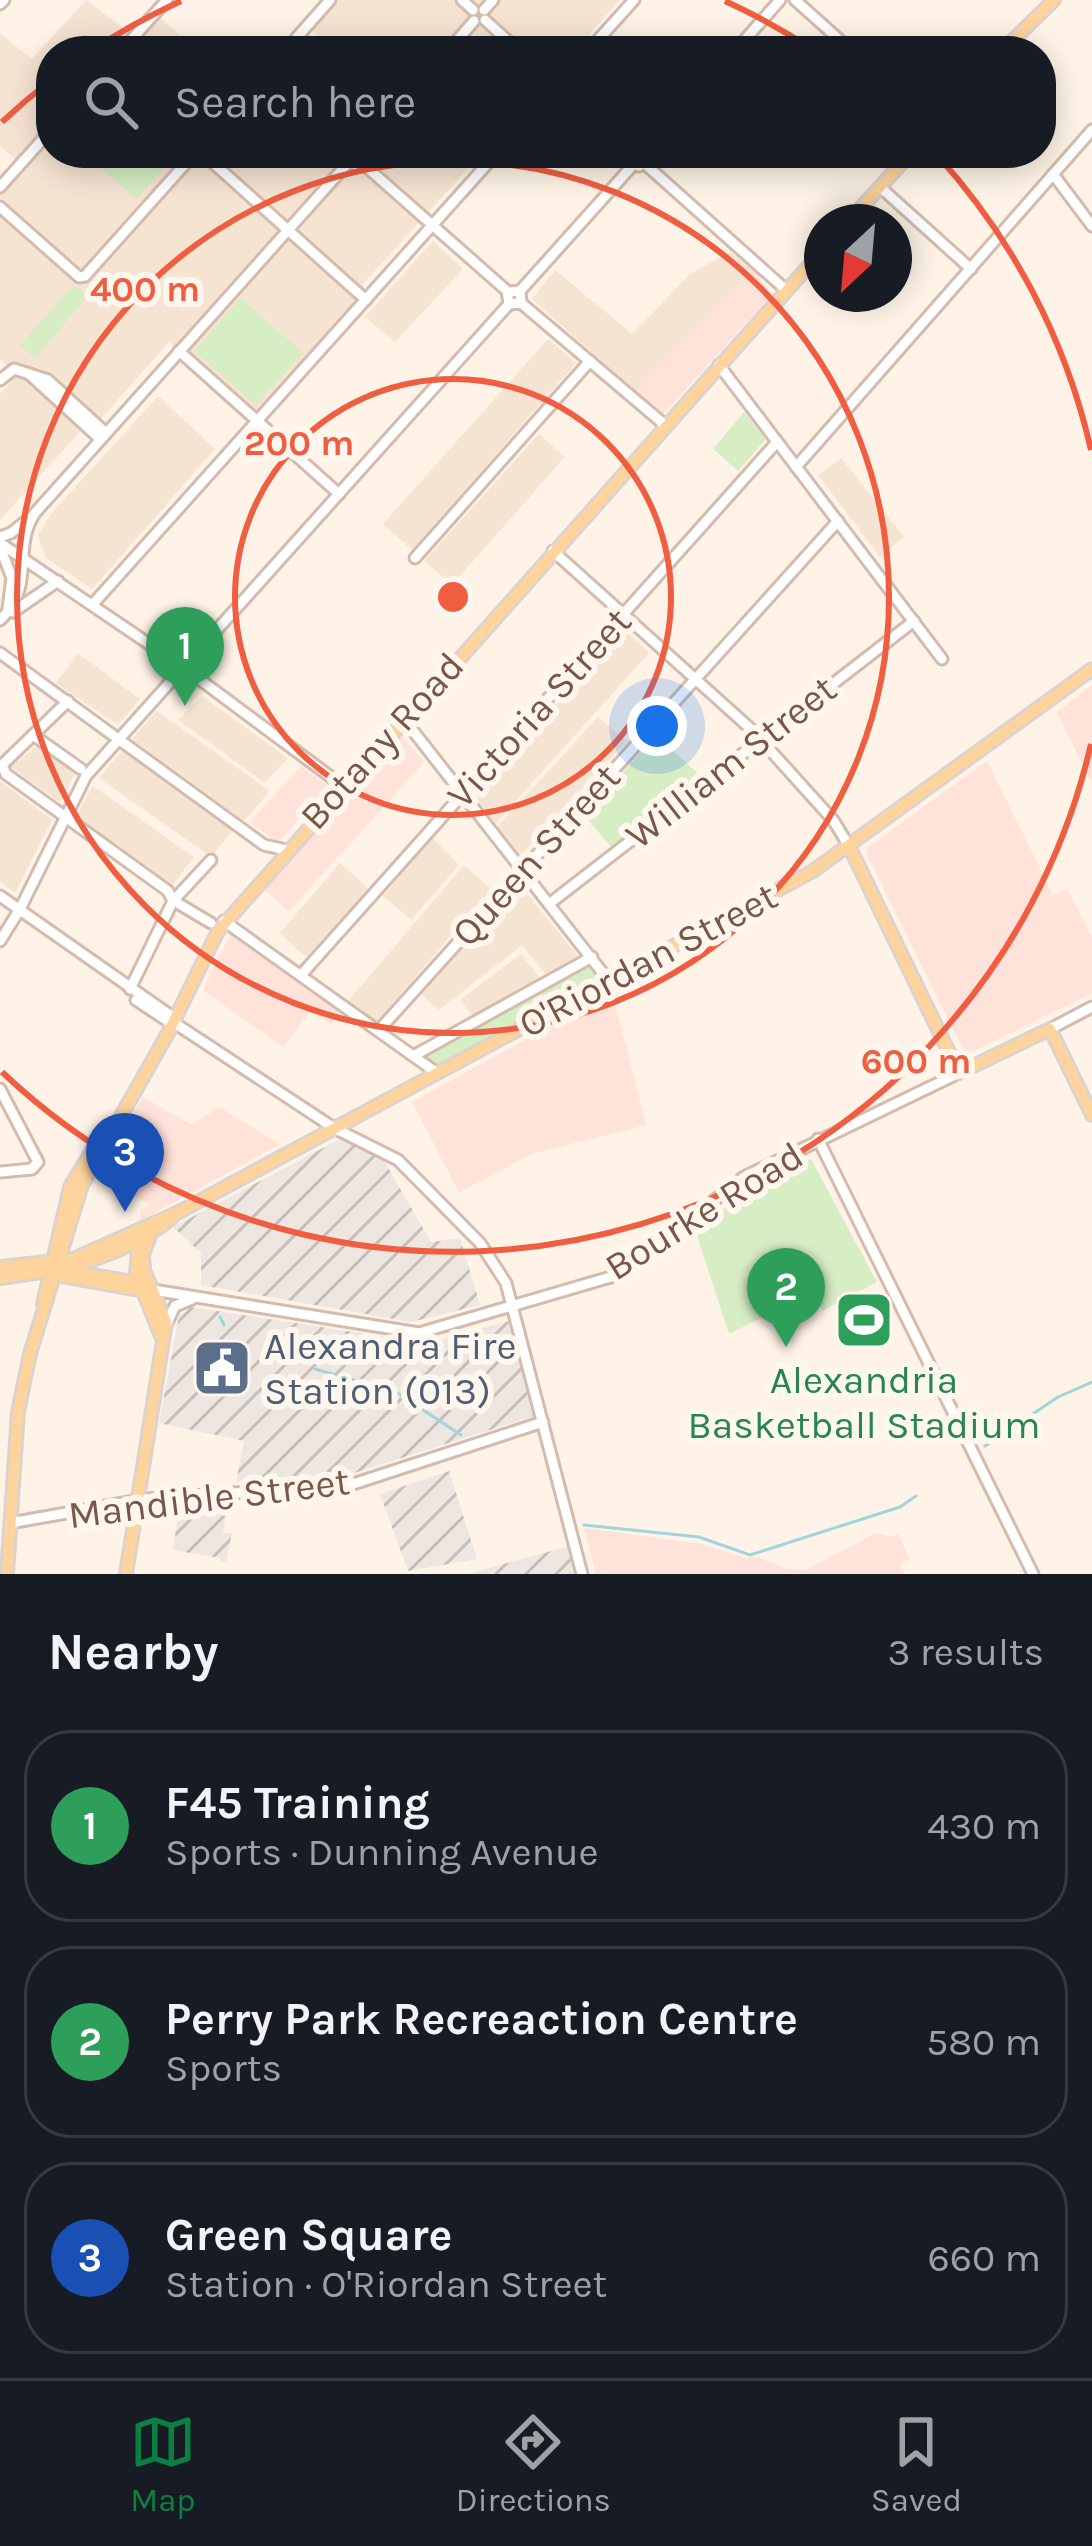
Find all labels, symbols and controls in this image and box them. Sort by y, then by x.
search box [36,36,1056,168]
icon: search [78,69,144,135]
text: Search here [174,76,416,128]
north arrow [804,204,912,312]
text: 400 m [90,268,200,310]
text: 200 m [244,422,354,464]
centre of rings [432,576,474,618]
street label: Victoria Street [437,599,641,817]
pin: 1 [146,607,224,706]
street label: Botany Road [290,643,474,839]
street label: William Street [617,666,845,858]
your location [627,696,687,756]
street label: Queen Street [442,755,630,955]
street label: O'Riordan Street [511,873,785,1047]
text: 600 m [861,1040,971,1082]
pin: 3 [86,1113,164,1212]
street label: Bourke Road [597,1132,811,1290]
pin: 2 [747,1248,825,1347]
sports icon: Alexandria Basketball Stadium [833,1289,895,1351]
place label: Alexandra Fire Station (013) [264,1323,516,1414]
public building icon: Alexandra Fire Station (013) [191,1337,253,1399]
place label: Alexandria Basketball Stadium [687,1357,1041,1448]
street label: Mandible Street [66,1458,352,1538]
text: Nearby [48,1622,218,1682]
text: 3 results [887,1629,1044,1675]
text: F45 Training [165,1777,430,1829]
text: 1 [83,1803,97,1849]
text: 430 m [927,1803,1041,1849]
text: Sports · Dunning Avenue [165,1829,599,1875]
text: Perry Park Recreaction Centre [165,1993,798,2045]
text: 2 [78,2019,102,2065]
text: 580 m [926,2019,1041,2065]
text: Sports [165,2045,282,2091]
text: Green Square [165,2209,452,2261]
text: 3 [78,2235,102,2281]
text: 660 m [927,2235,1041,2281]
text: Station · O'Riordan Street [165,2261,607,2307]
tab: Map [130,2409,196,2519]
tab: Directions [456,2409,611,2519]
tab: Saved [871,2409,962,2519]

